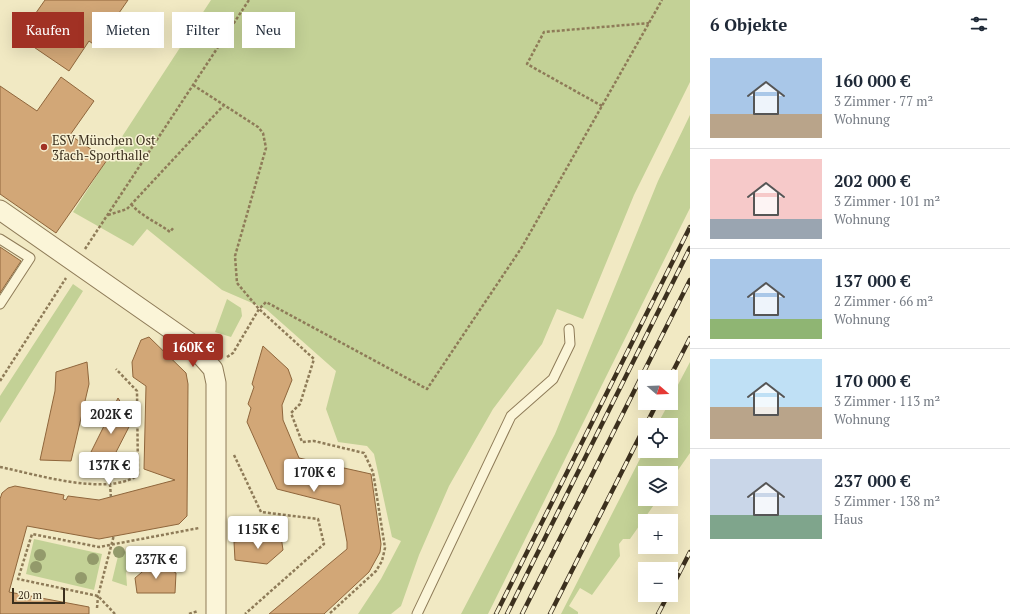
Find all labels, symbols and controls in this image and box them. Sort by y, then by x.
chip: Kaufen [12,12,84,48]
chip: Mieten [92,12,164,48]
chip: Filter [172,12,234,48]
chip: Neu [242,12,295,48]
text: 6 Objekte [710,13,787,36]
icon: filters [968,13,990,35]
text: 160 000 € [834,69,910,92]
icon: home [742,74,790,122]
text: 3 Zimmer · 77 m² [834,92,933,110]
text: Wohnung [834,110,890,128]
place label: ESV München Ost 3fach-Sporthalle [52,131,156,164]
marker: ESV München Ost 3fach-Sporthalle [39,142,49,152]
text: 202 000 € [834,169,910,192]
icon: home [742,175,790,223]
text: 3 Zimmer · 101 m² [834,192,940,210]
text: Wohnung [834,210,890,228]
text: 137 000 € [834,269,910,292]
icon: home [742,275,790,323]
text: 2 Zimmer · 66 m² [834,292,933,310]
text: Wohnung [834,310,890,328]
pin: 160K € [160,334,226,368]
text: 160K € [172,338,214,356]
text: 170 000 € [834,369,910,392]
north arrow [638,370,678,410]
map controls [638,370,678,602]
icon: home [742,375,790,423]
text: 3 Zimmer · 113 m² [834,392,940,410]
pin: 202K € [78,401,144,435]
text: 202K € [90,405,132,423]
text: Wohnung [834,410,890,428]
button: locate [638,418,678,458]
pin: 137K € [76,452,142,486]
text: 137K € [88,456,130,474]
pin: 170K € [281,459,347,493]
text: 170K € [293,463,335,481]
button: layers [638,466,678,506]
text: 237 000 € [834,469,910,492]
icon: home [742,475,790,523]
text: 5 Zimmer · 138 m² [834,492,940,510]
text: Haus [834,510,863,528]
button: + [638,514,678,554]
pin: 115K € [225,516,291,550]
text: 115K € [237,520,279,538]
pin: 237K € [123,546,189,580]
text: 237K € [135,550,177,568]
button: − [638,562,678,602]
scale bar [12,586,65,605]
text: 20 m [18,588,42,602]

